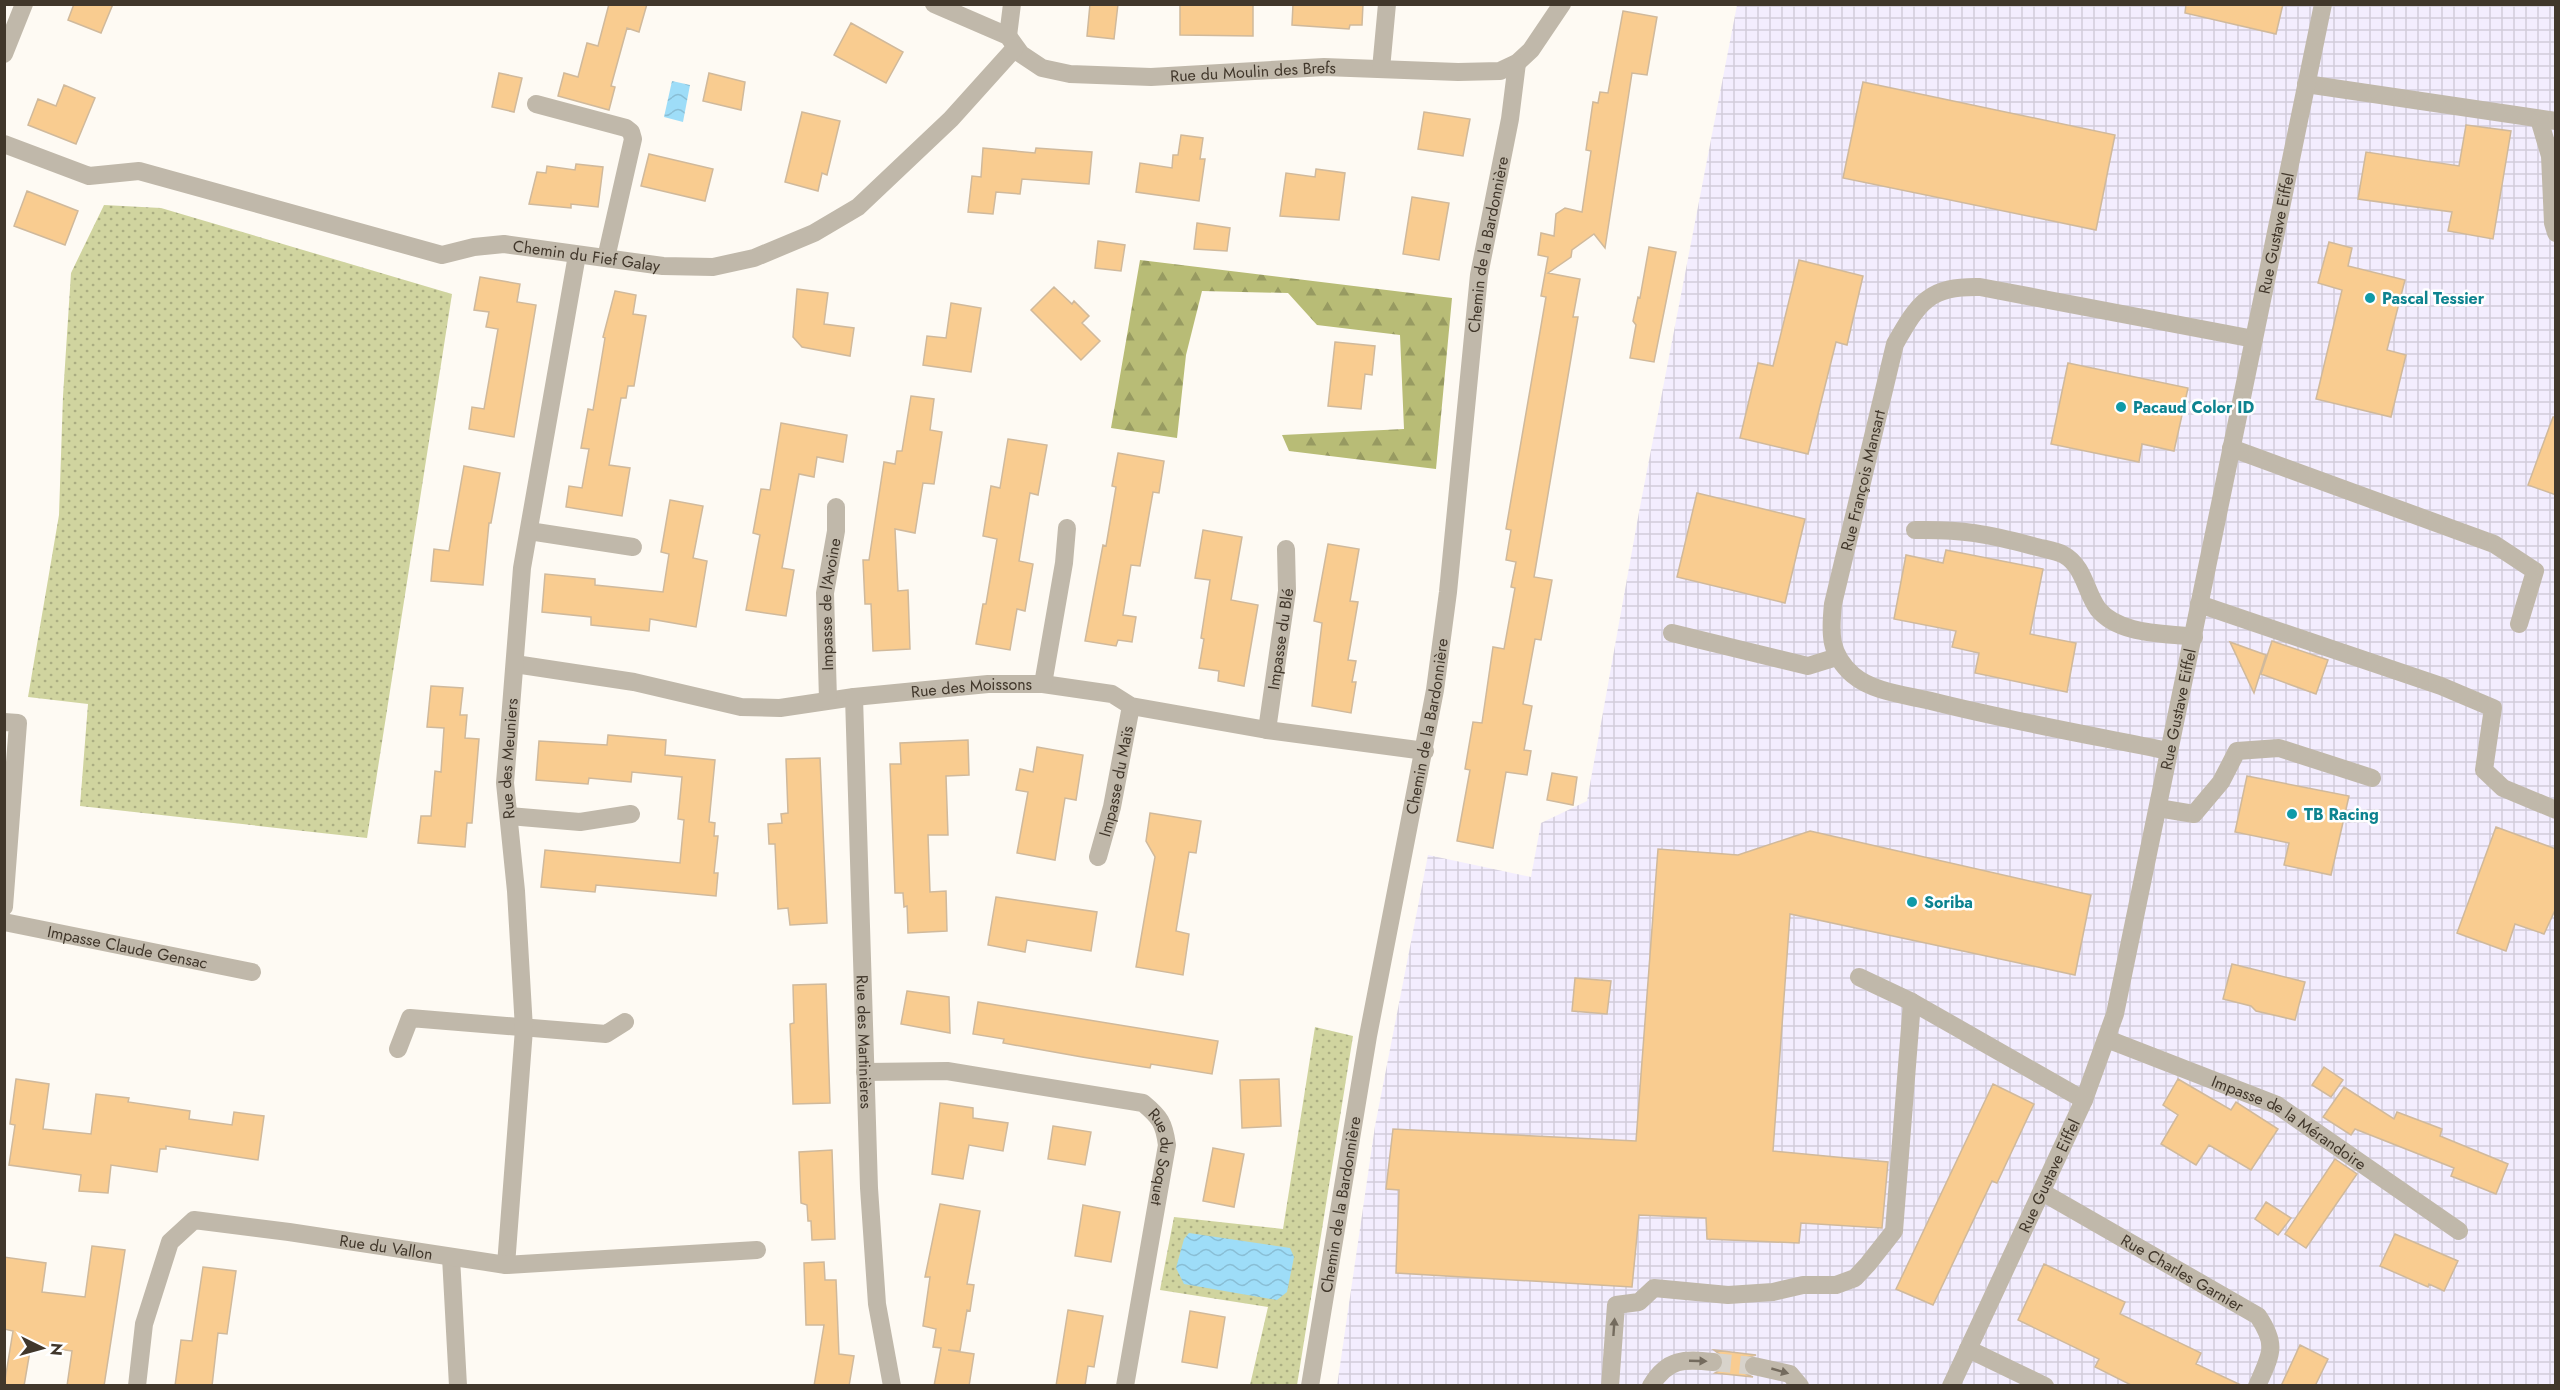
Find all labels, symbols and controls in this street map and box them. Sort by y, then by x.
street label: Rue du Moulin des Brefs [1170,56,1336,88]
street label: Chemin de la Bardonnière [1462,154,1514,334]
street label: Rue Gustave Eiffel [2253,171,2300,296]
street label: Chemin du Fief Galay [512,234,662,278]
place label: Pascal Tessier [2382,287,2485,310]
marker: Pascal Tessier [2363,291,2377,305]
place label: Pacaud Color ID [2133,396,2254,419]
marker: Pacaud Color ID [2114,400,2128,414]
street label: Rue François Mansart [1835,407,1891,553]
street label: Impasse de l'Avoine [814,536,847,671]
street label: Impasse du Blé [1262,587,1299,691]
street label: Chemin de la Bardonnière [1400,637,1454,816]
street label: Rue Gustave Eiffel [2155,647,2202,772]
street label: Rue des Moissons [910,673,1032,703]
street label: Rue des Meuniers [494,697,524,820]
street label: Impasse du Maïs [1093,724,1139,839]
place label: TB Racing [2304,803,2379,826]
marker: TB Racing [2285,807,2299,821]
place label: Soriba [1924,891,1973,914]
marker: Soriba [1905,895,1919,909]
street label: Impasse Claude Gensac [45,920,210,975]
street label: Rue des Martinières [850,975,878,1109]
street label: Impasse de la Mérandoire [2208,1070,2371,1176]
street label: Rue du Soquet [1143,1103,1178,1207]
street label: Chemin de la Bardonnière [1315,1115,1367,1295]
street label: Rue Gustave Eiffel [2013,1115,2086,1237]
street label: Rue du Vallon [338,1229,434,1266]
street label: Rue Charles Garnier [2117,1229,2248,1318]
north arrow [12,1318,72,1378]
one-way arrow [1610,1318,1619,1337]
text: N [44,1342,68,1357]
one-way arrow [1688,1356,1707,1365]
one-way arrow [1771,1367,1789,1376]

